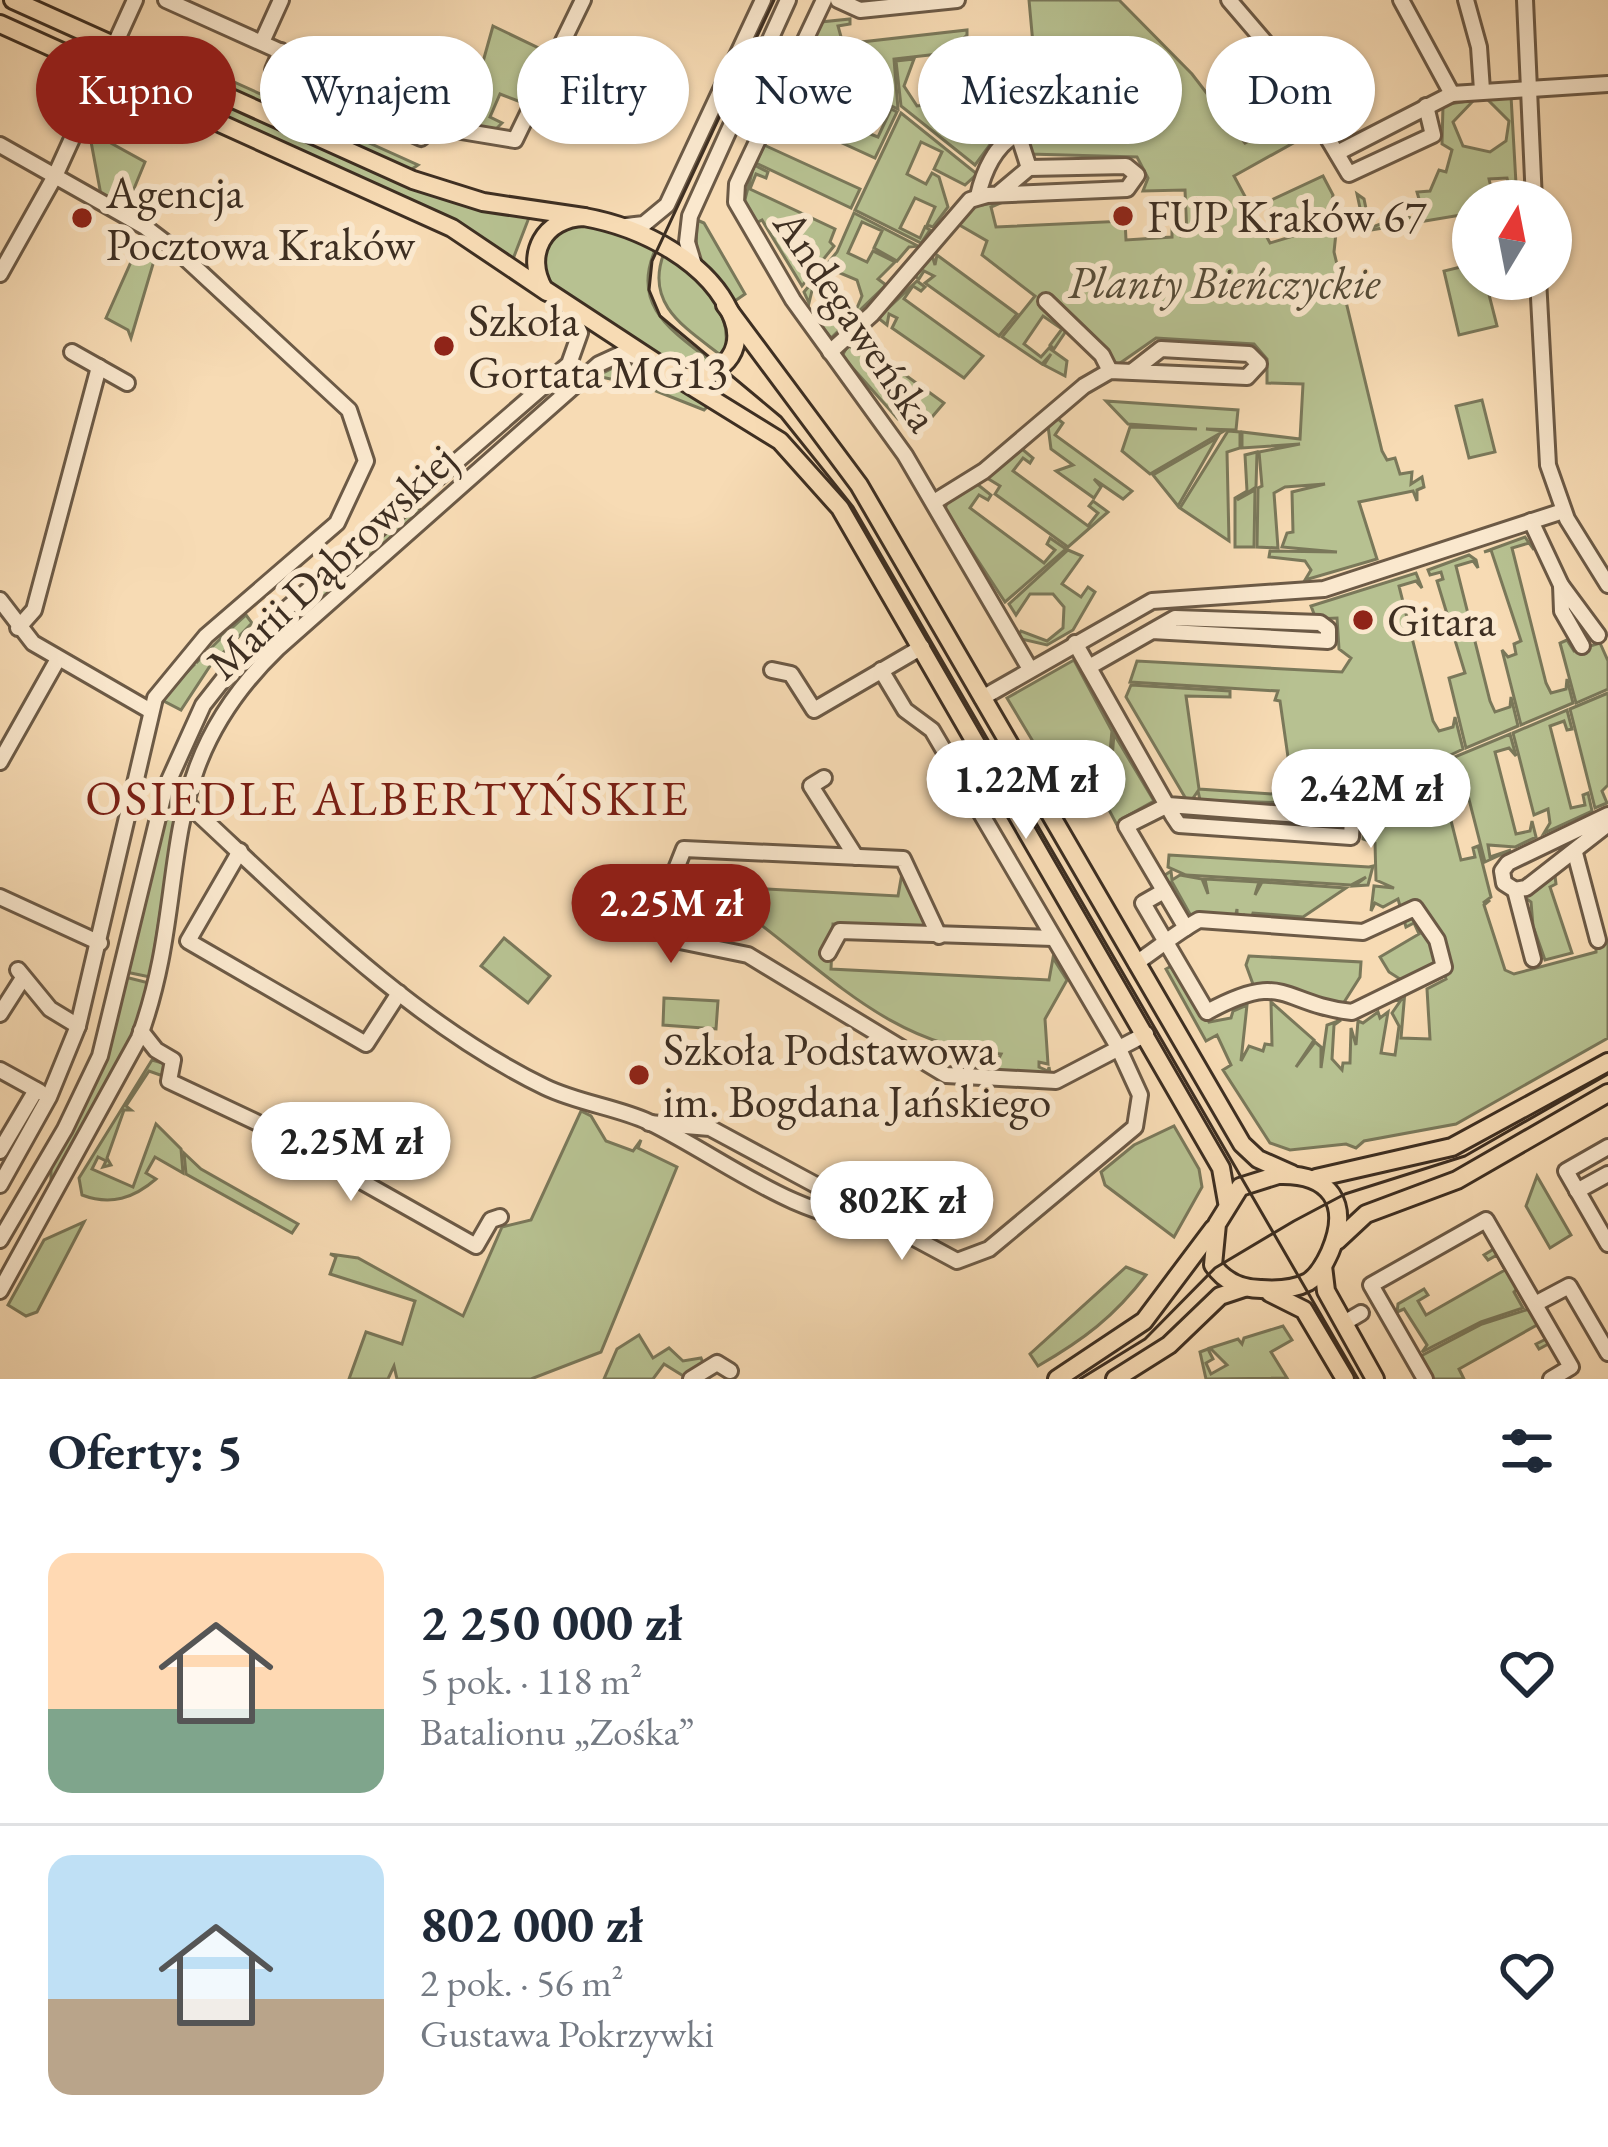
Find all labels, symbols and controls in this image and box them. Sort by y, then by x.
chip: Kupno [36,36,236,144]
chip: Wynajem [260,36,493,144]
chip: Filtry [517,36,689,144]
chip: Nowe [713,36,894,144]
chip: Mieszkanie [918,36,1182,144]
chip: Dom [1206,36,1375,144]
place label: Agencja Pocztowa Kraków [105,163,416,273]
north arrow [1452,180,1572,300]
map controls [1452,180,1572,300]
place label: FUP Kraków 67 [1147,187,1427,245]
street label: Andegaweńska [761,197,953,443]
marker: FUP Kraków 67 [1110,203,1136,229]
marker: Agencja Pocztowa Kraków [69,205,95,231]
park label: Planty Bieńczyckie [1068,253,1381,311]
place label: Szkoła Gortata MG13 [468,291,728,401]
marker: Szkoła Gortata MG13 [431,333,457,359]
street label: Marii Dąbrowskiej [194,430,468,692]
place label: Gitara [1387,591,1496,649]
marker: Gitara [1350,607,1376,633]
pin: 1.22M zł [902,740,1150,842]
pin: 2.42M zł [1247,749,1495,851]
text: 1.22M zł [954,753,1098,804]
text: 2.42M zł [1299,762,1443,813]
district label: OSIEDLE ALBERTYŃSKIE [85,767,691,829]
pin: 2.25M zł [547,864,795,966]
text: 2.25M zł [599,877,743,928]
place label: Szkoła Podstawowa im. Bogdana Jańskiego [663,1020,1051,1130]
marker: Szkoła Podstawowa im. Bogdana Jańskiego [626,1062,652,1088]
pin: 2.25M zł [227,1102,475,1204]
text: 2.25M zł [279,1115,423,1166]
pin: 802K zł [791,1161,1013,1263]
text: 802K zł [837,1174,967,1225]
text: Oferty: 5 [48,1418,243,1484]
icon: filters [1494,1418,1560,1484]
text: 2 250 000 zł [420,1589,682,1655]
icon: home [144,1601,288,1745]
icon: heart [1494,1640,1560,1706]
text: 5 pok. · 118 m² [420,1655,642,1706]
text: Batalionu „Zośka” [420,1706,694,1757]
text: 802 000 zł [420,1891,643,1957]
icon: home [144,1903,288,2047]
icon: heart [1494,1942,1560,2008]
text: 2 pok. · 56 m² [420,1957,623,2008]
text: Gustawa Pokrzywki [420,2008,714,2059]

